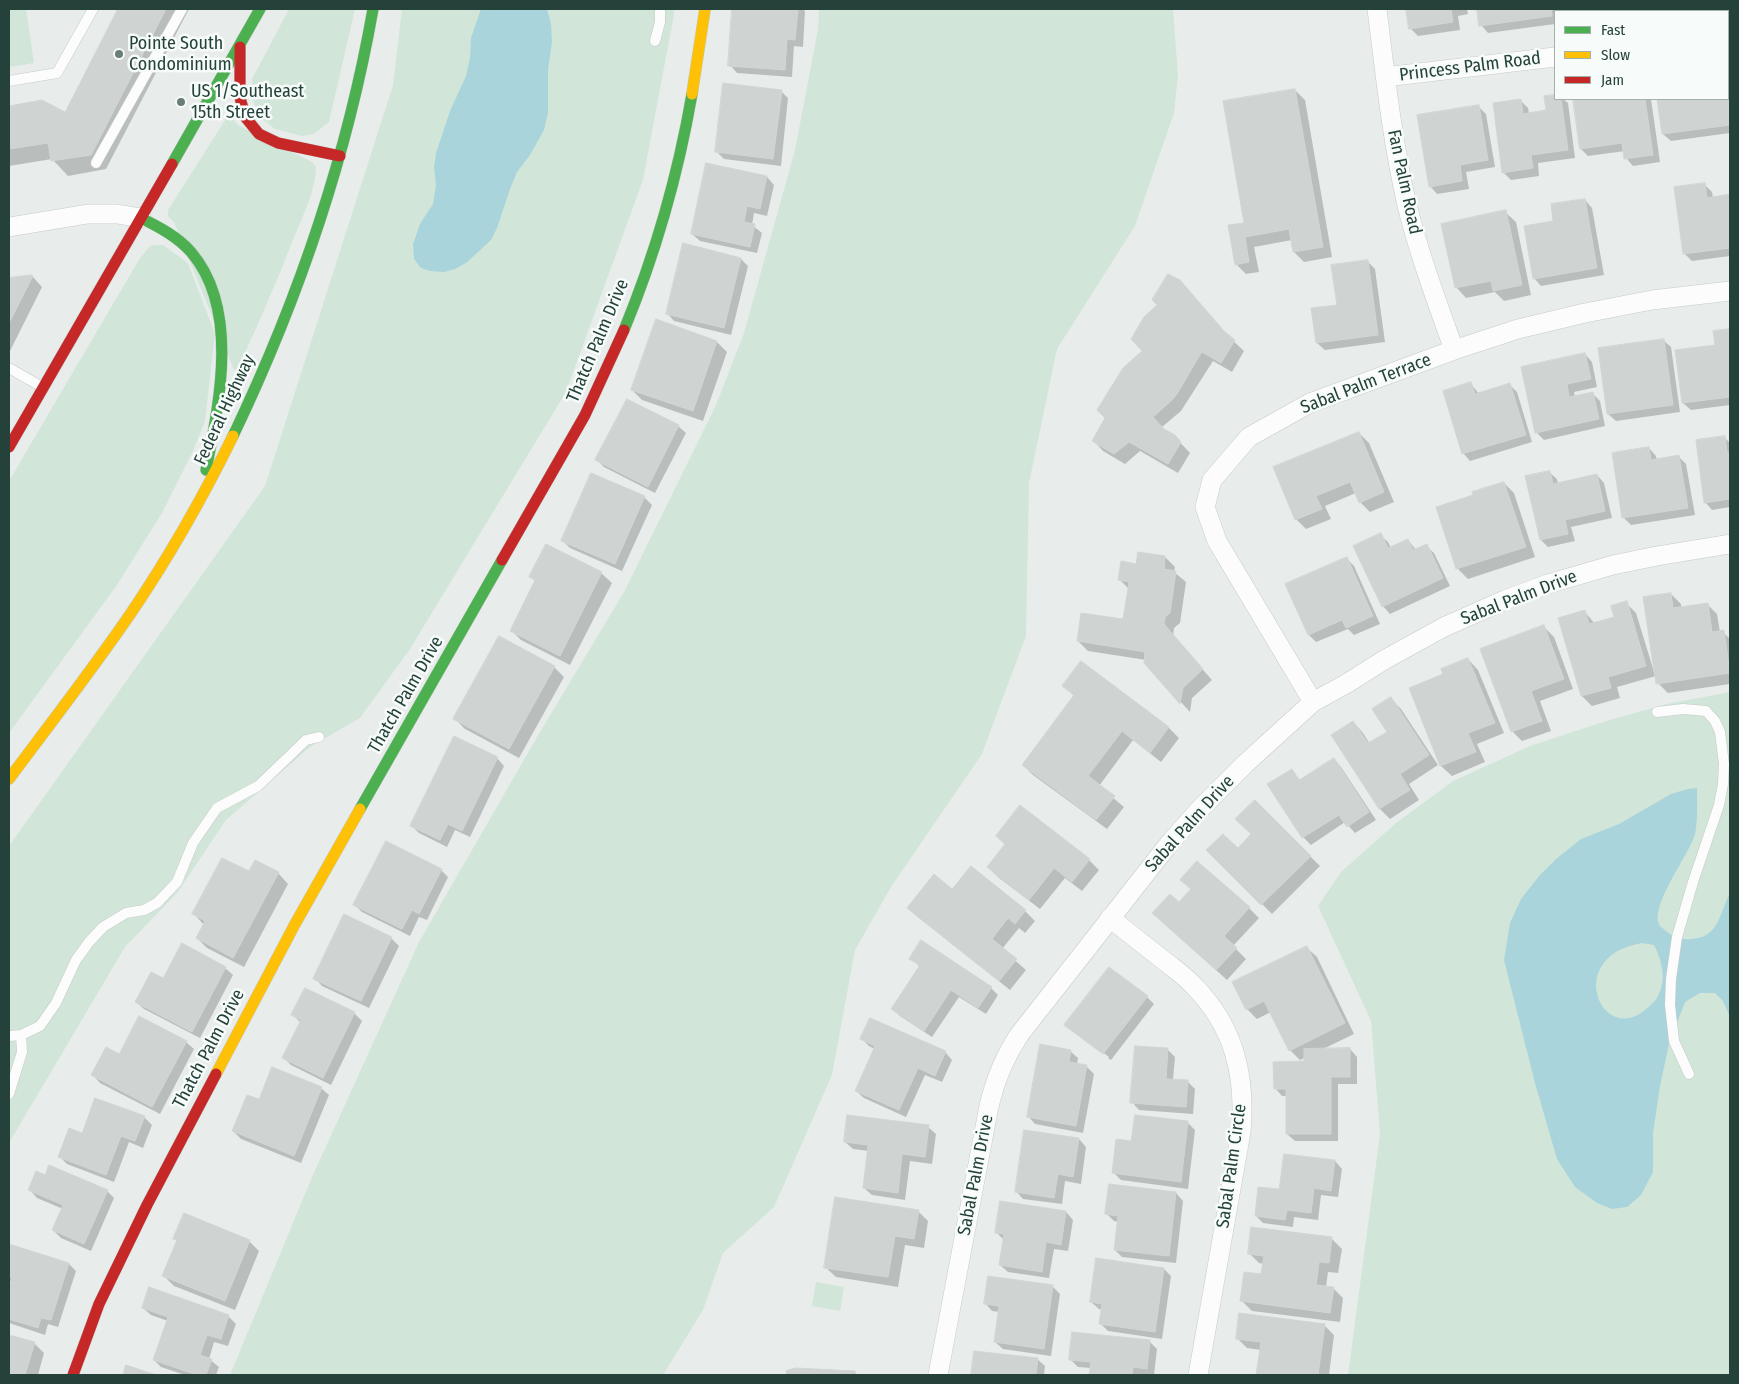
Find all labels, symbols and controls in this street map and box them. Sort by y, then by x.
legend [1554,10,1729,100]
text: Fast [1601,21,1625,39]
place label: Pointe South Condominium [129,33,232,76]
text: Slow [1601,46,1630,64]
marker: Pointe South Condominium [113,48,125,60]
street label: Princess Palm Road [1398,48,1542,86]
text: Jam [1601,71,1624,89]
place label: US 1/Southeast 15th Street [191,81,304,124]
marker: US 1/Southeast 15th Street [175,96,187,108]
street label: Fan Palm Road [1382,128,1426,236]
street label: Thatch Palm Drive [562,276,634,406]
street label: Sabal Palm Terrace [1298,349,1434,419]
street label: Federal Highway [190,351,260,469]
street label: Sabal Palm Drive [1458,566,1580,630]
street label: Thatch Palm Drive [364,633,448,757]
street label: Sabal Palm Drive [1141,771,1239,877]
street label: Thatch Palm Drive [169,986,249,1112]
street label: Sabal Palm Circle [1213,1102,1251,1230]
street label: Sabal Palm Drive [954,1113,998,1237]

